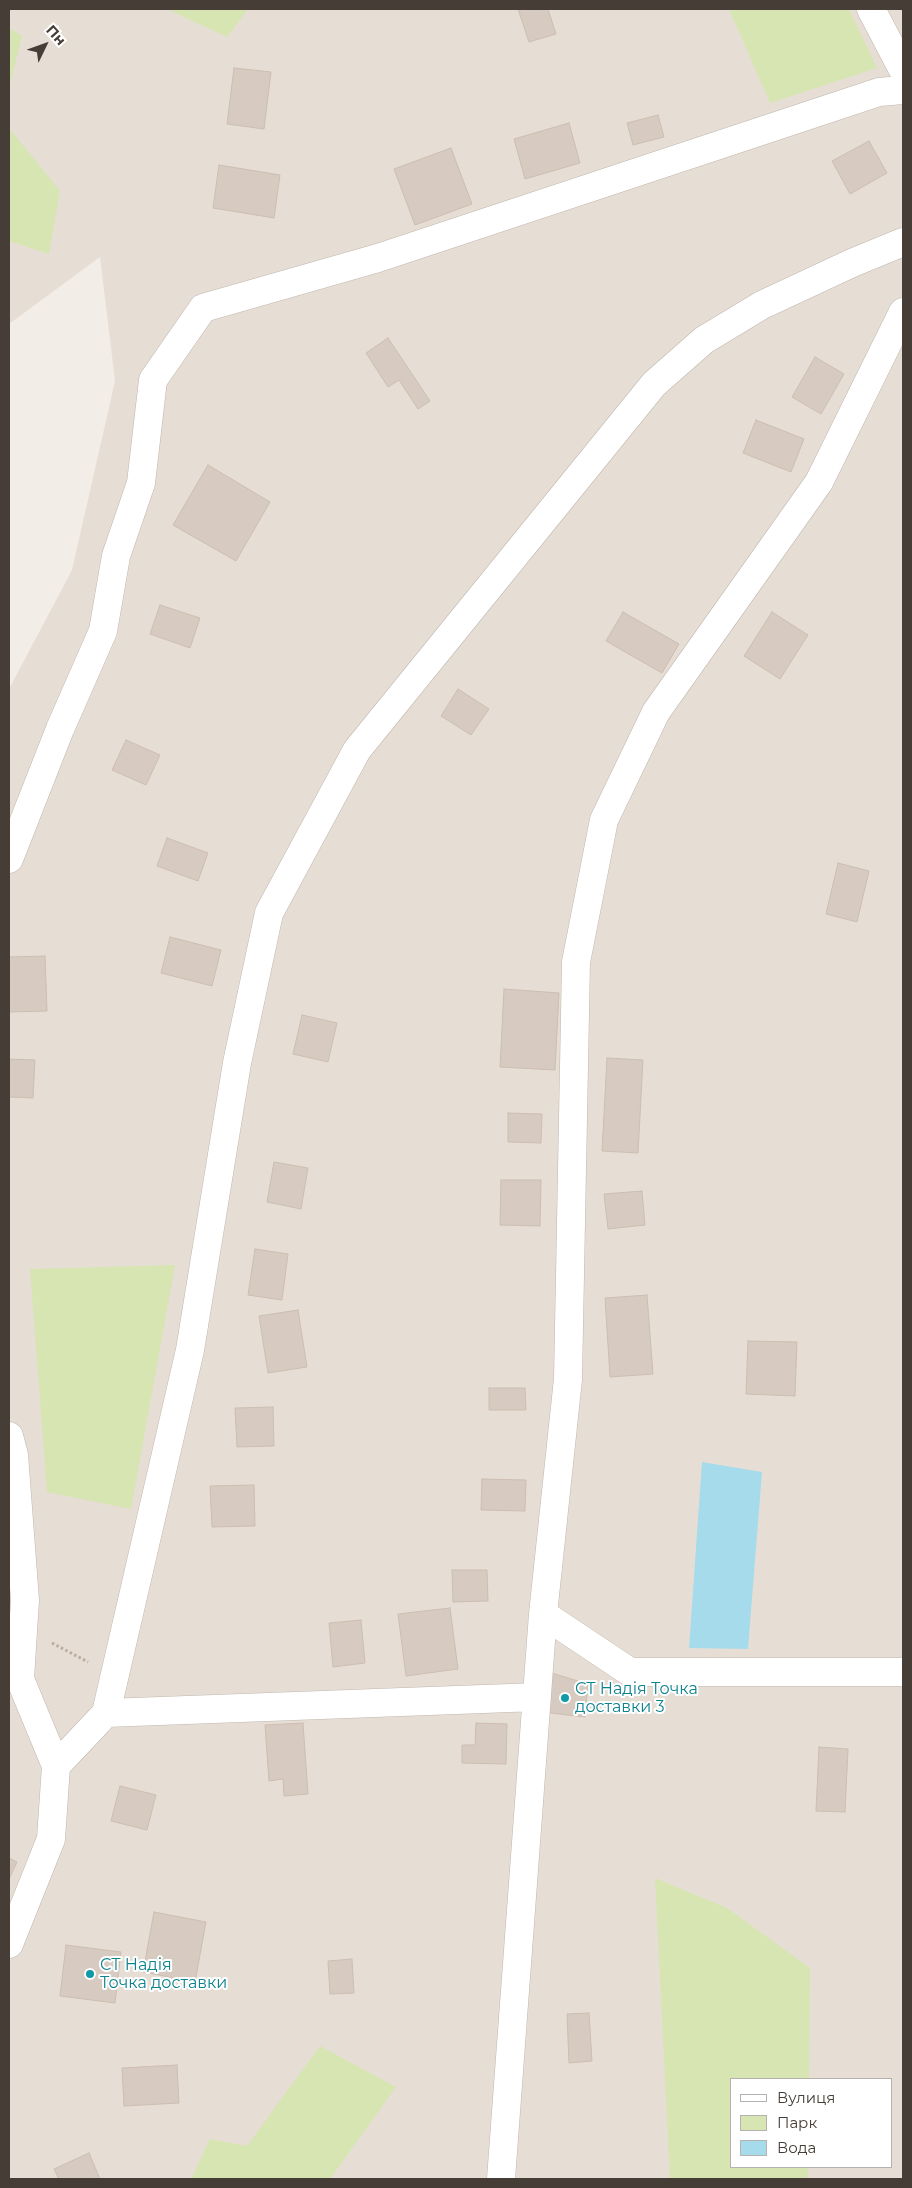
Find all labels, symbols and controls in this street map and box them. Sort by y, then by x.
north arrow [20,20,70,70]
text: Пн [42,21,70,49]
place label: СТ Надія Точка доставки 3 [575,1679,698,1717]
marker: СТ Надія Точка доставки 3 [559,1692,571,1704]
place label: СТ Надія Точка доставки [100,1955,227,1993]
marker: СТ Надія Точка доставки [84,1968,96,1980]
legend [730,2078,892,2168]
text: Вулиця [777,2088,835,2107]
text: Парк [777,2113,817,2132]
text: Вода [777,2138,816,2157]

